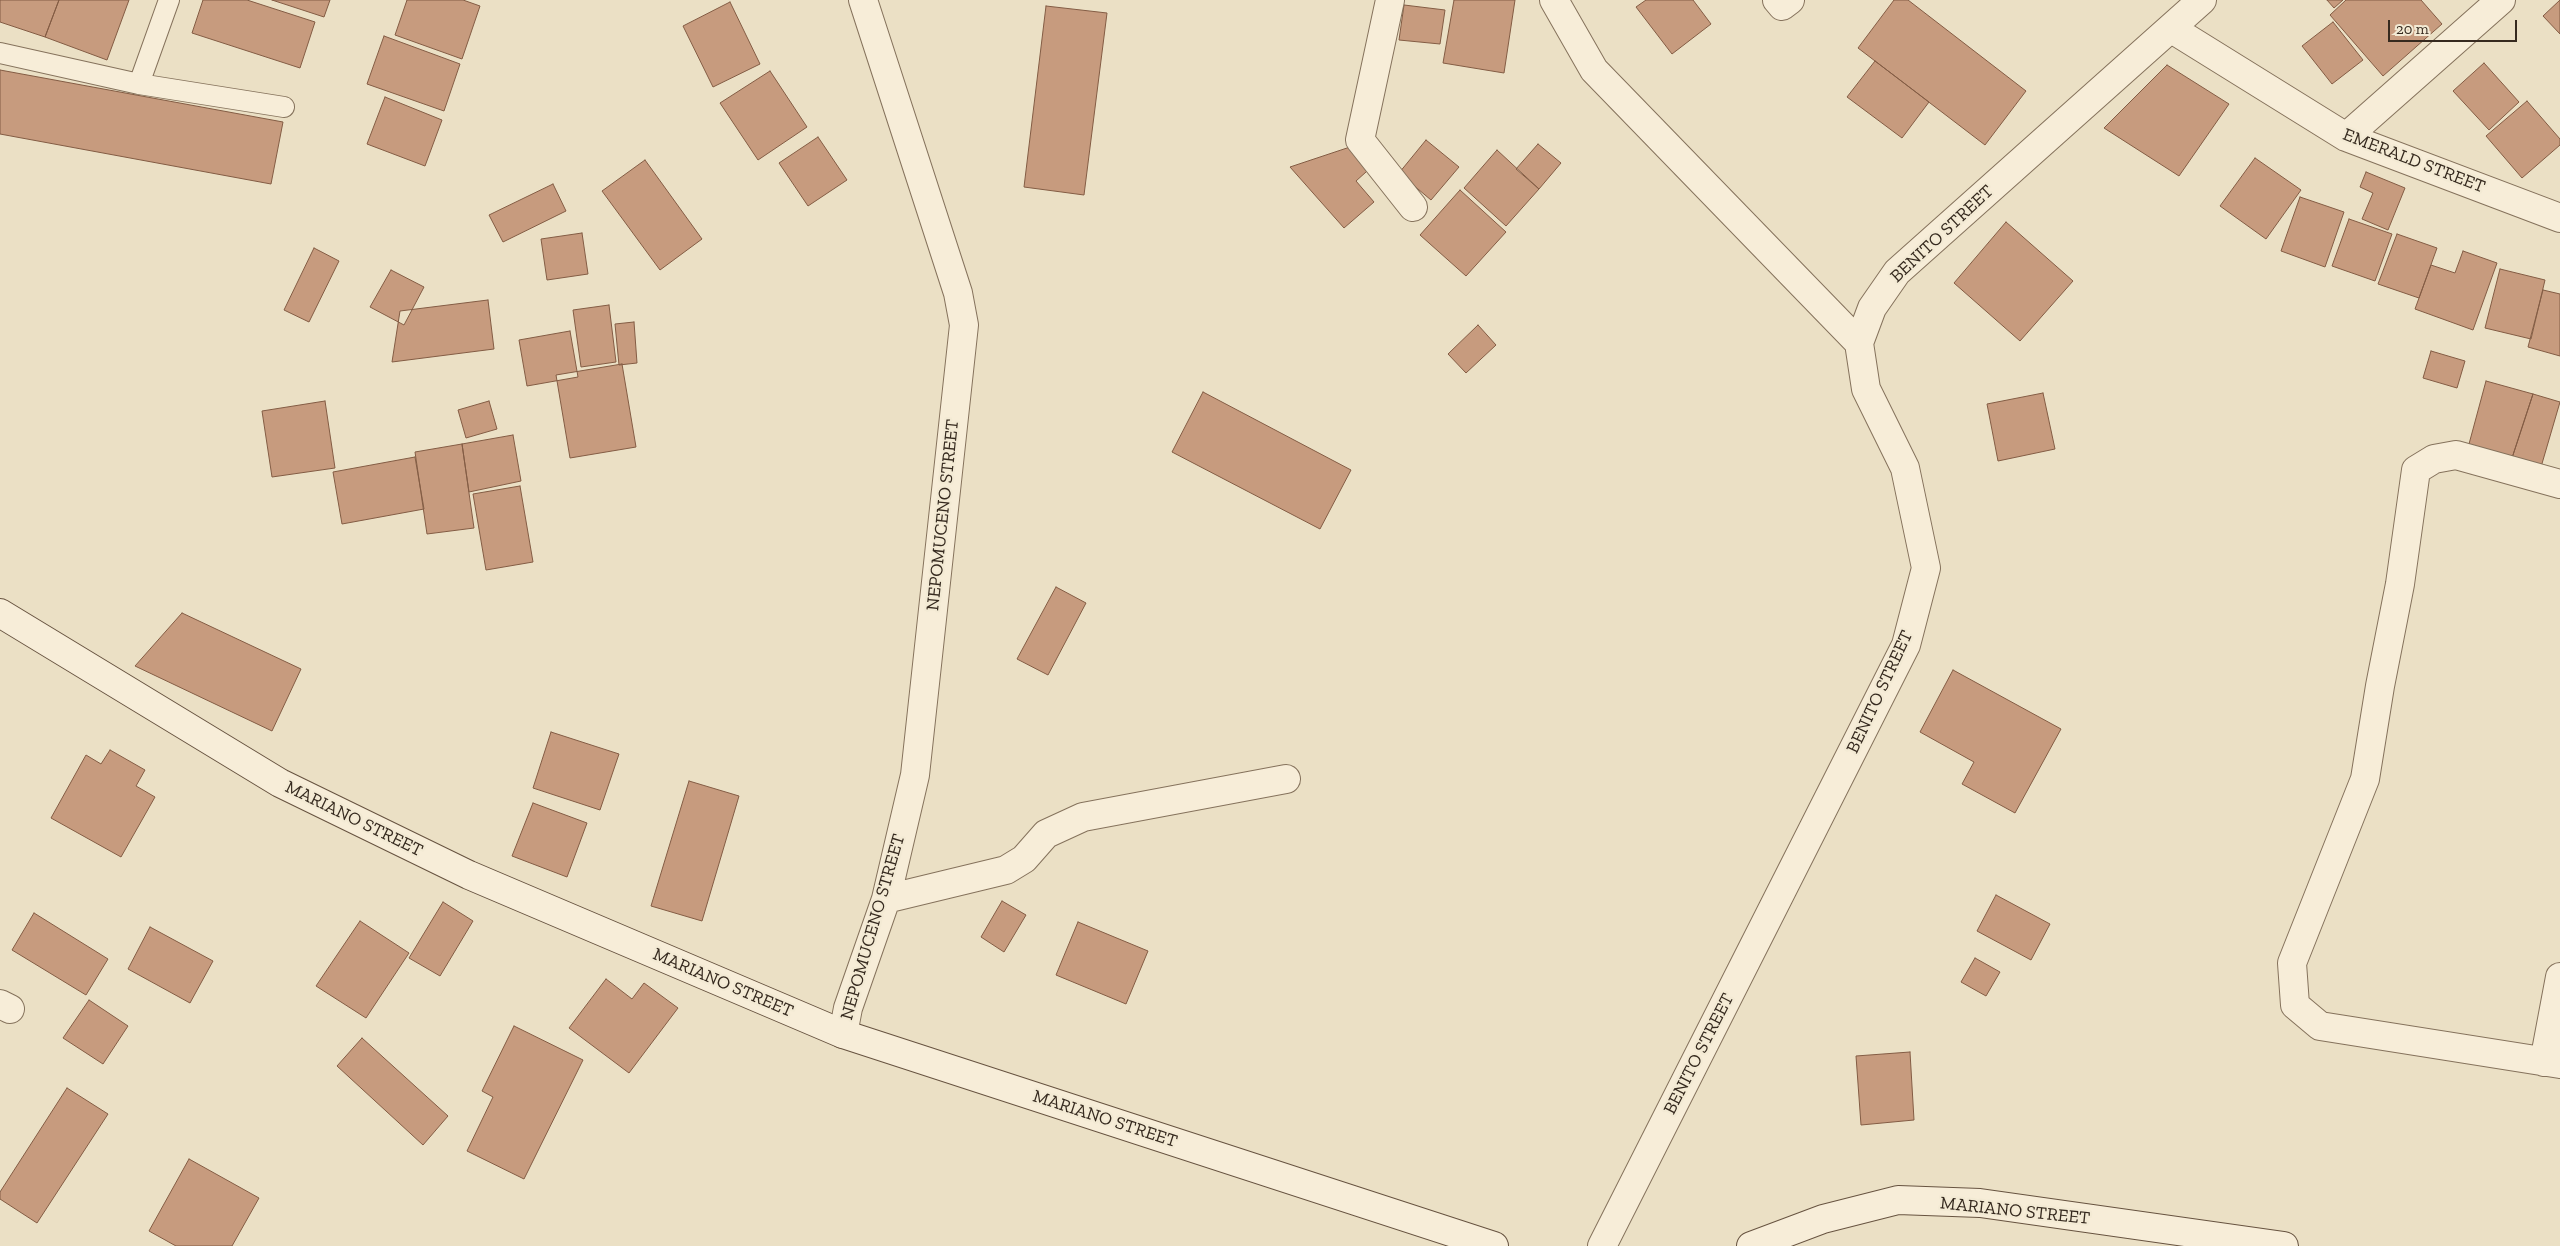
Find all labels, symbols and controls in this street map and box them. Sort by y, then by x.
scale bar [2390,10,2519,42]
text: 20 m [2396,20,2429,38]
street label: EMERALD STREET [2340,124,2488,198]
street label: BENITO STREET [1886,181,1998,287]
street label: NEPOMUCENO STREET [922,418,964,612]
street label: BENITO STREET [1842,627,1918,757]
street label: MARIANO STREET [282,776,426,862]
street label: NEPOMUCENO STREET [836,832,910,1022]
street label: MARIANO STREET [649,944,797,1022]
street label: BENITO STREET [1659,990,1739,1118]
street label: MARIANO STREET [1030,1085,1180,1153]
street label: MARIANO STREET [1939,1192,2091,1230]

